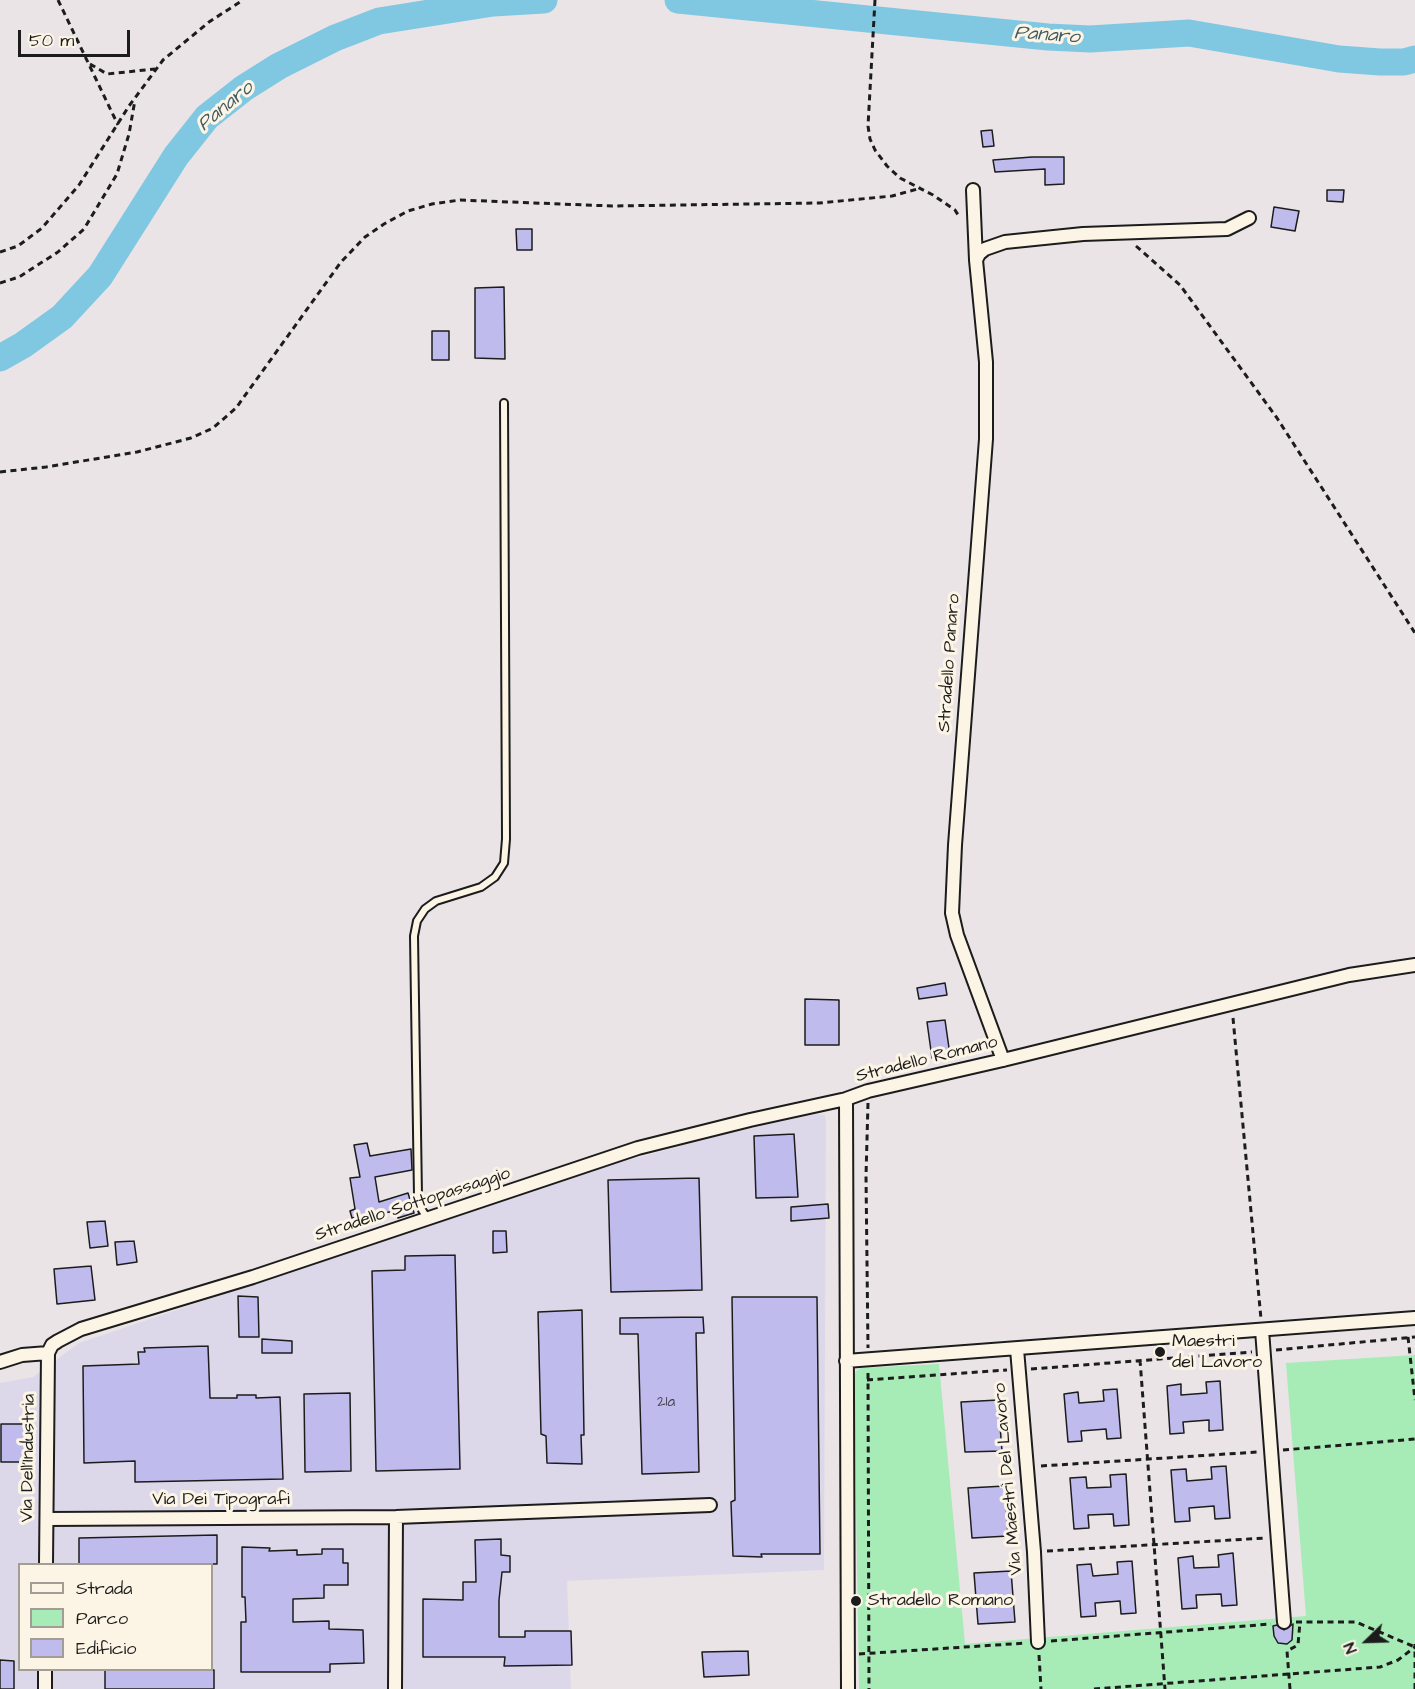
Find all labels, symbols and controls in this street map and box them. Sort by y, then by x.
scale bar [21,18,134,56]
water label: Panaro [1014,22,1080,50]
text: 50 m [29,28,74,53]
water label: Panaro [193,77,259,137]
street label: Stradello Panaro [934,593,966,733]
street label: Stradello Romano [854,1032,1000,1088]
street label: Stradello Sottopassaggio [313,1163,513,1247]
place label: Maestri del Lavoro [1172,1331,1262,1374]
marker: Maestri del Lavoro [1153,1345,1167,1359]
street label: Via Maestri Del Lavoro [990,1382,1028,1576]
street label: Via Dell'Industria [17,1394,41,1522]
house number: 21a [657,1394,675,1412]
street label: Via Dei Tipografi [152,1489,290,1511]
legend [18,1563,213,1671]
text: Strada [76,1576,132,1601]
place label: Stradello Romano [868,1590,1013,1612]
marker: Stradello Romano [849,1594,863,1608]
text: Parco [76,1606,128,1631]
north arrow [1337,1611,1397,1671]
text: Edificio [76,1636,136,1661]
text: N [1338,1639,1363,1657]

